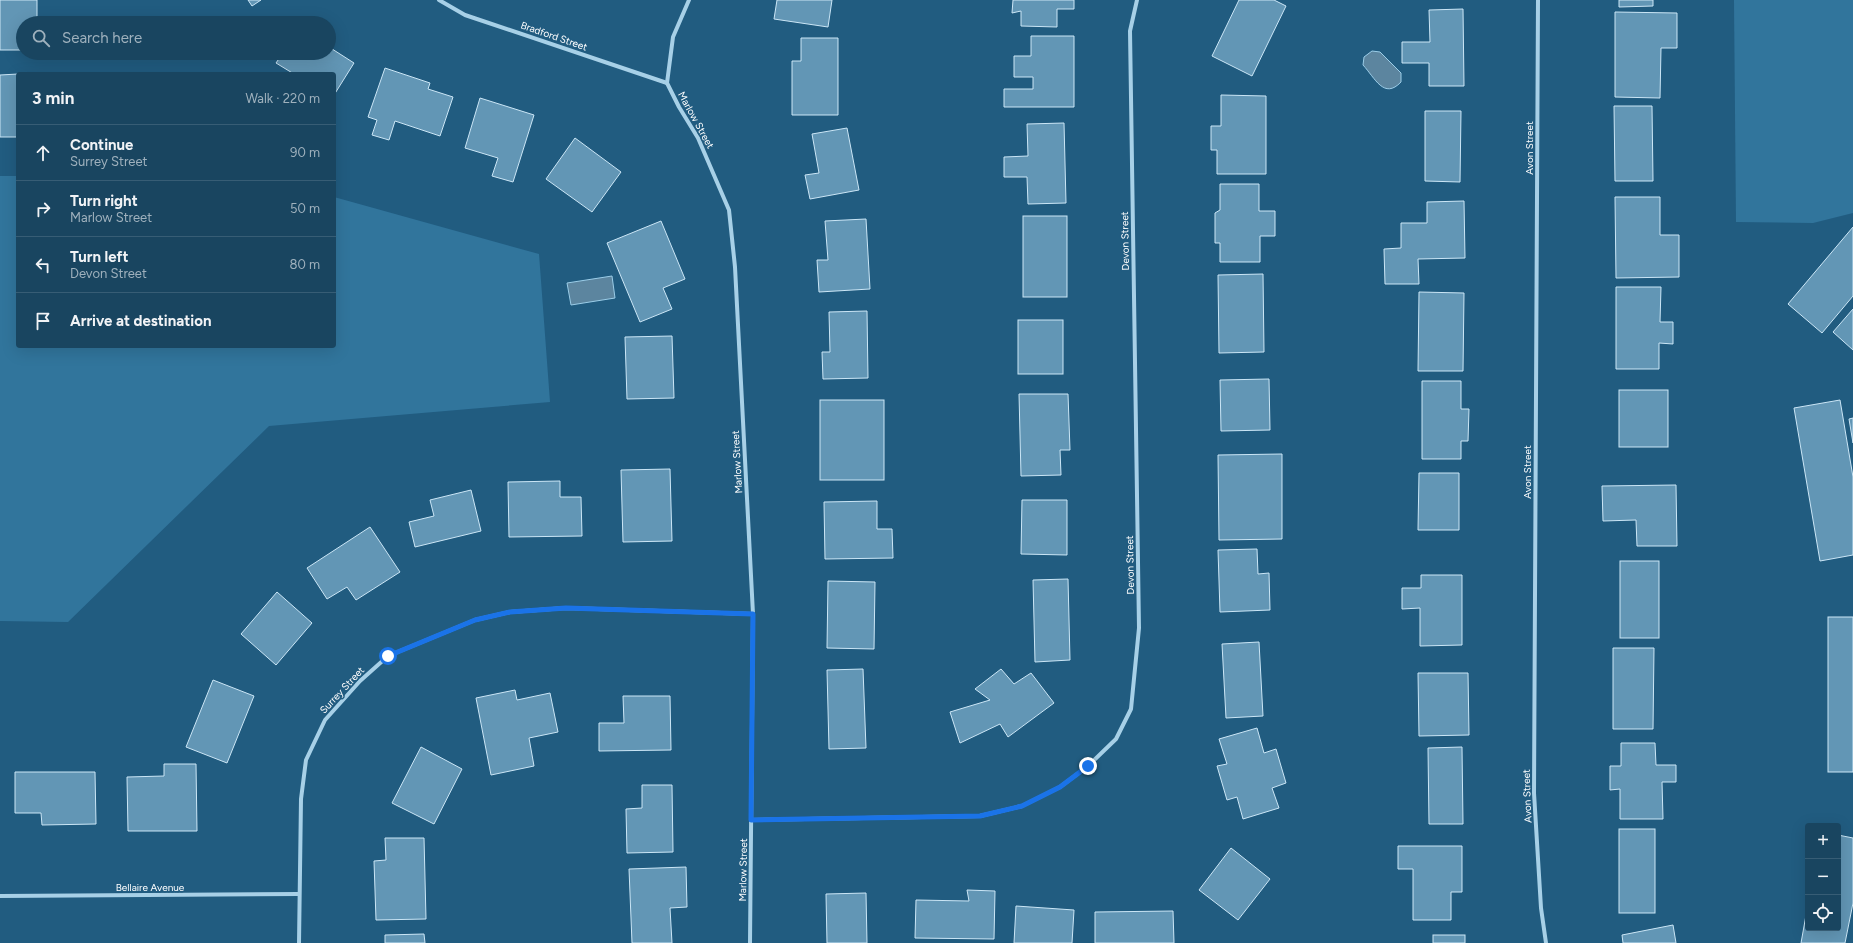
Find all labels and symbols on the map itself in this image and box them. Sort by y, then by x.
street label: Bradford Street [519,19,589,54]
street label: Marlow Street [675,89,717,151]
street label: Avon Street [1523,121,1536,175]
street label: Devon Street [1118,211,1132,271]
street label: Marlow Street [729,430,745,494]
street label: Avon Street [1521,445,1534,499]
street label: Devon Street [1123,535,1137,595]
route start [379,647,397,665]
street label: Surrey Street [317,664,367,716]
route end [1079,757,1097,775]
street label: Avon Street [1520,769,1534,823]
street label: Marlow Street [736,838,750,902]
street label: Bellaire Avenue [116,881,185,894]

